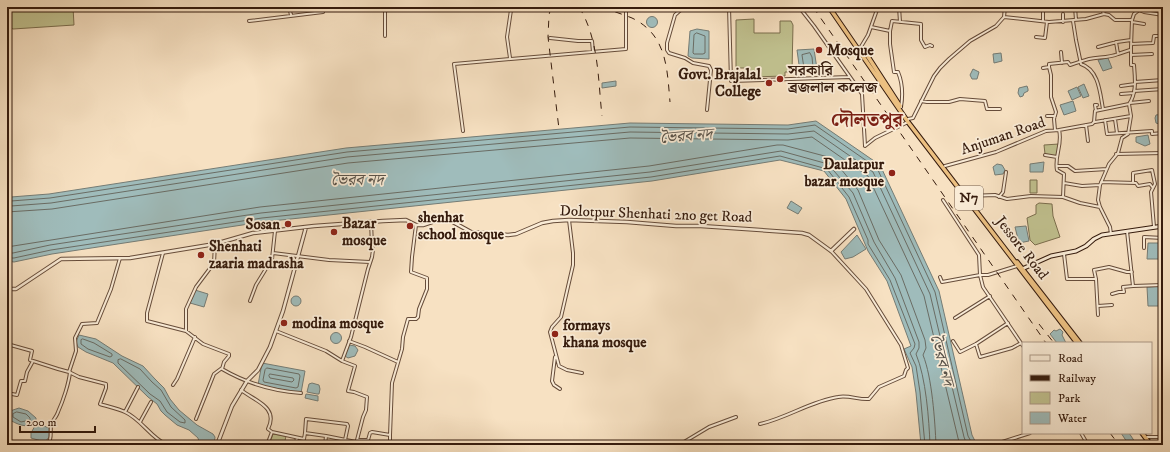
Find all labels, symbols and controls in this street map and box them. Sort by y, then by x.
place label: Mosque [827,41,874,61]
marker: Mosque [814,45,824,55]
place label: সরকারি ব্রজলাল কলেজ [787,61,878,97]
place label: Govt. Brajalal College [678,65,762,101]
marker: সরকারি ব্রজলাল কলেজ [775,74,785,84]
marker: Govt. Brajalal College [764,78,774,88]
district label: দৌলতপুর [831,107,905,132]
street label: Anjuman Road [958,113,1048,159]
water label: ভৈরব নদ [659,123,716,148]
place label: Daulatpur bazar mosque [804,155,885,192]
marker: Daulatpur bazar mosque [887,168,897,178]
water label: ভৈরব নদ [331,170,386,190]
road number: N7 [955,186,983,210]
street label: Dolotpur Shenhati 2no get Road [559,201,753,227]
place label: shenhat school mosque [418,208,505,245]
street label: Jessore Road [990,211,1053,284]
place label: Bazar mosque [342,214,387,251]
place label: Sosan [246,215,280,234]
marker: Sosan [283,219,293,229]
marker: shenhat school mosque [405,221,415,231]
marker: Bazar mosque [329,227,339,237]
place label: Shenhati zaaria madrasha [209,237,304,273]
marker: Shenhati zaaria madrasha [196,250,206,260]
place label: modina mosque [292,314,384,334]
place label: formays khana mosque [562,316,647,353]
marker: modina mosque [279,318,289,328]
marker: formays khana mosque [550,329,560,339]
water label: ভৈরব নদ [926,332,959,391]
legend [1022,342,1152,434]
text: Road [1058,351,1083,366]
text: Railway [1058,371,1096,386]
text: Park [1058,391,1080,406]
scale bar [20,408,95,434]
text: Water [1057,411,1087,426]
text: 200 m [26,415,56,430]

